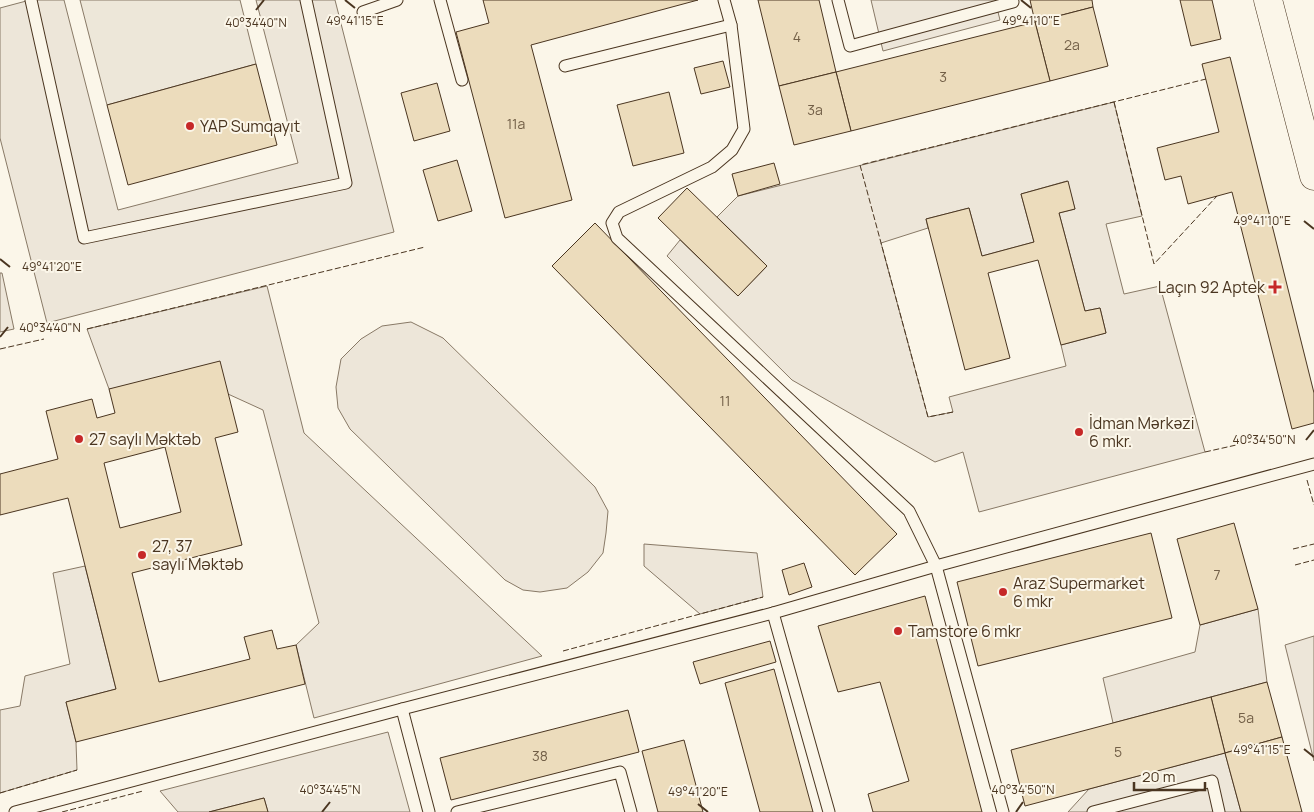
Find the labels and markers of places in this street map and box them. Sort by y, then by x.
place label: YAP Sumqayıt [200,115,300,137]
marker: YAP Sumqayıt [184,120,196,132]
place label: Laçın 92 Aptek [1158,276,1266,298]
marker: Laçın 92 Aptek [1269,281,1281,293]
place label: İdman Mәrkәzi 6 mkr. [1089,412,1195,452]
marker: İdman Mәrkәzi 6 mkr. [1073,426,1085,438]
place label: 27 saylı Məktəb [89,428,201,450]
marker: 27 saylı Məktəb [73,433,85,445]
place label: 27, 37 saylı Məktəb [152,535,244,575]
marker: 27, 37 saylı Məktəb [136,549,148,561]
place label: Araz Supermarket 6 mkr [1013,572,1145,612]
marker: Araz Supermarket 6 mkr [997,586,1009,598]
place label: Tamstore 6 mkr [908,620,1022,642]
marker: Tamstore 6 mkr [892,625,904,637]

